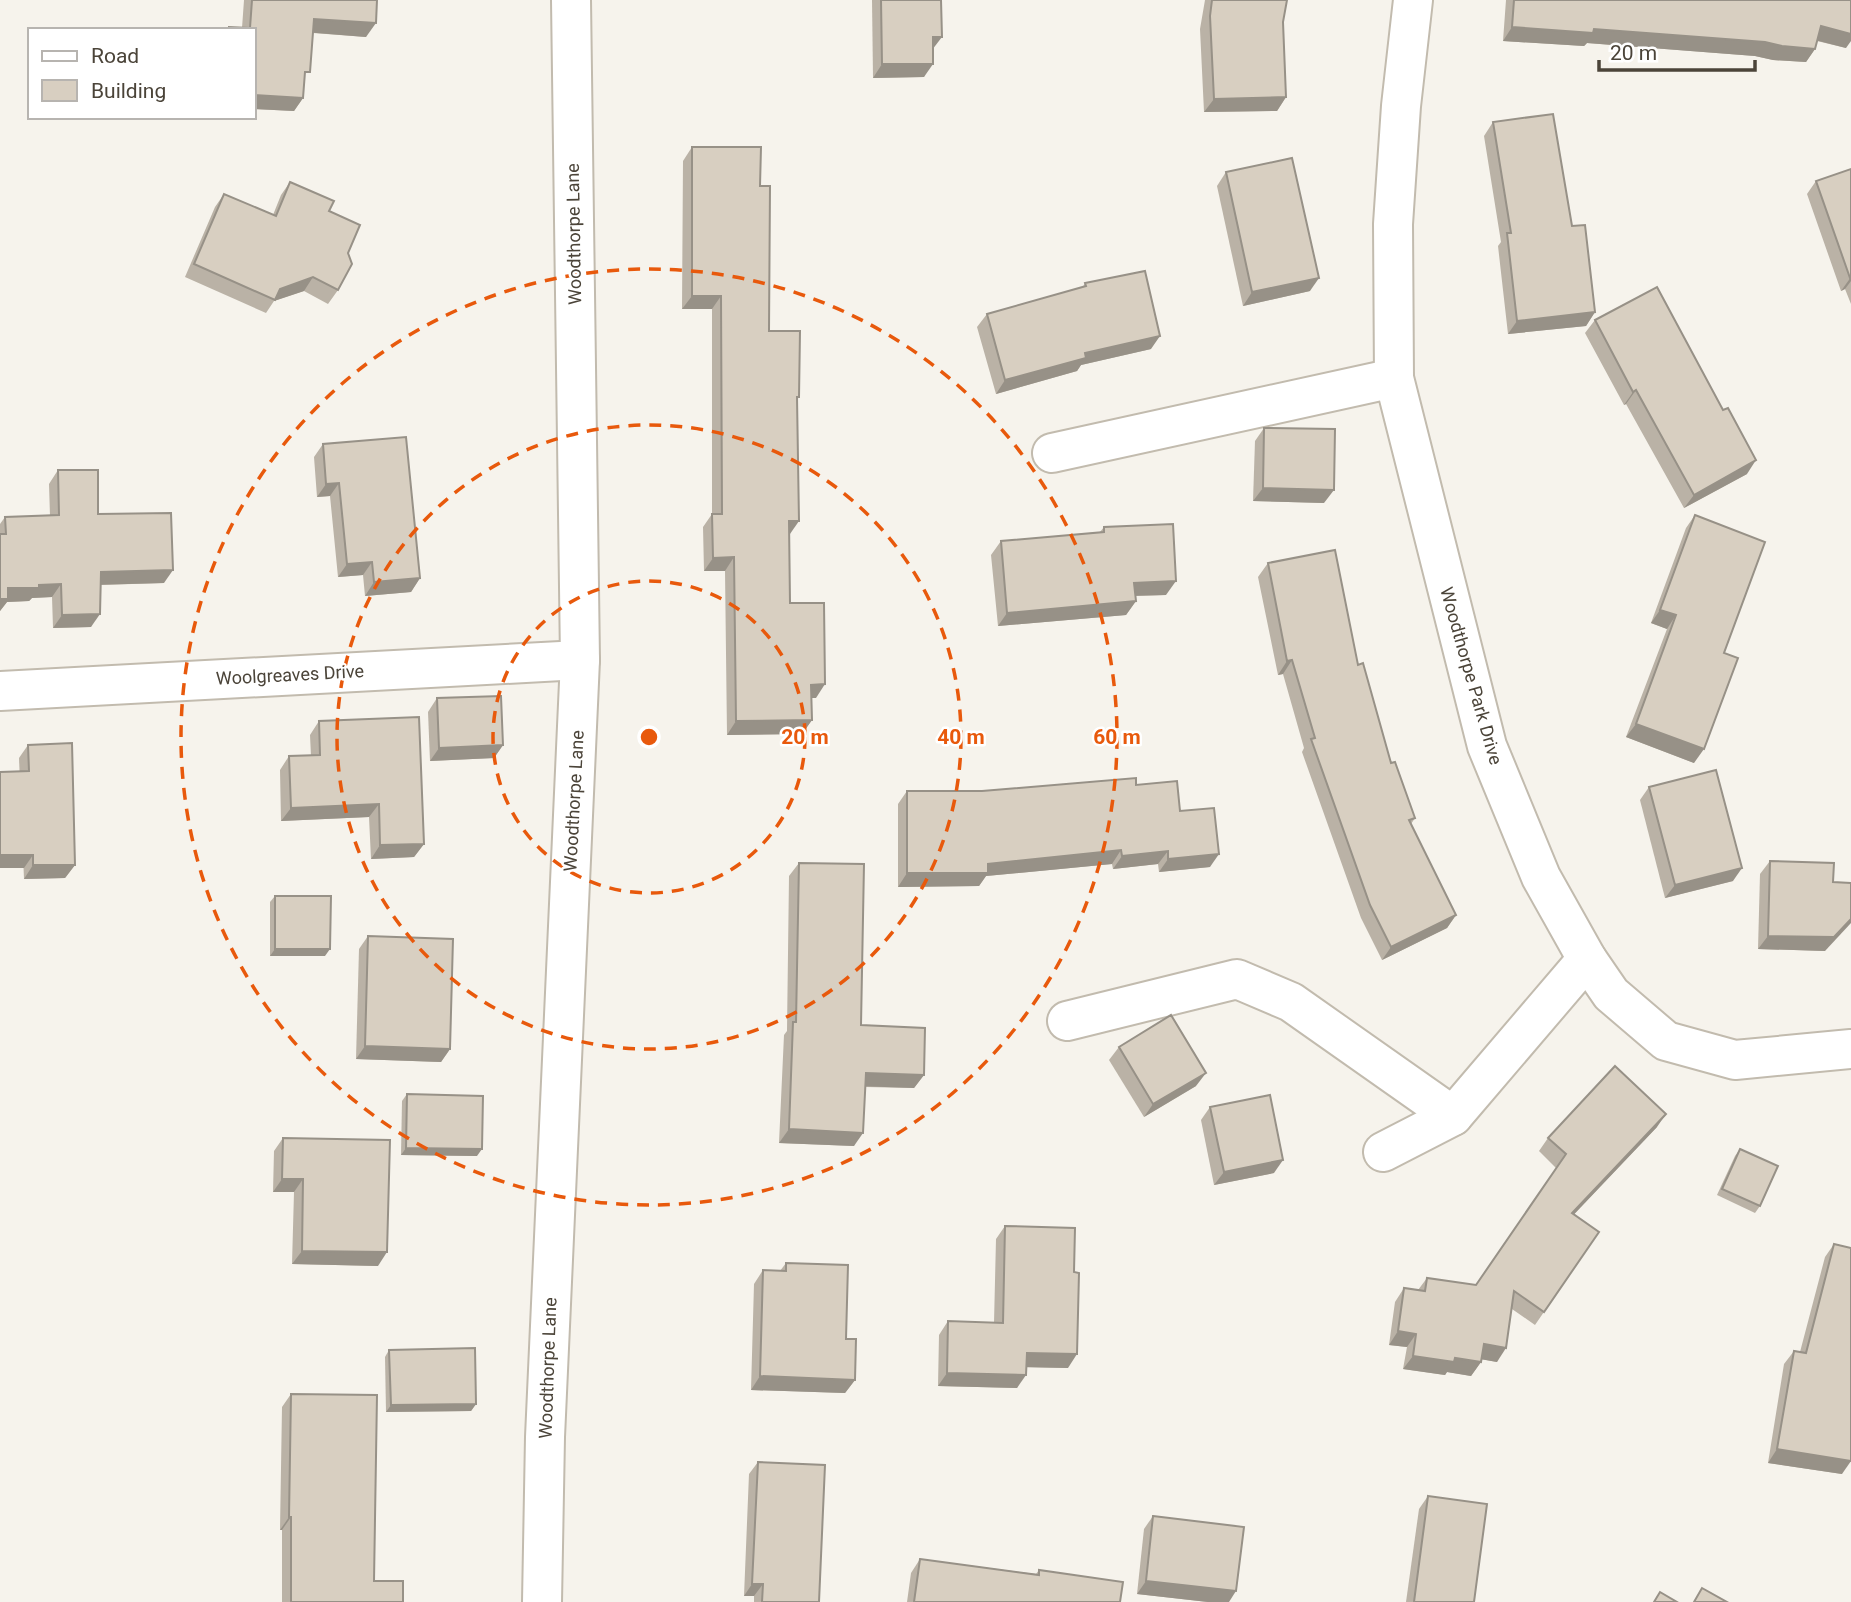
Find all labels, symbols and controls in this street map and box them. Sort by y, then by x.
legend [28,28,256,119]
scale bar [1599,28,1755,72]
text: 20 m [1610,41,1657,65]
text: Road [91,44,139,68]
text: Building [91,79,166,103]
street label: Woodthorpe Lane [562,163,585,305]
street label: Woodthorpe Park Drive [1436,585,1507,767]
street label: Woolgreaves Drive [215,660,365,689]
centre of rings [637,725,661,749]
text: 20 m [781,725,829,749]
text: 40 m [937,725,985,749]
text: 60 m [1093,725,1141,749]
street label: Woodthorpe Lane [559,730,588,872]
street label: Woodthorpe Lane [535,1297,560,1439]

